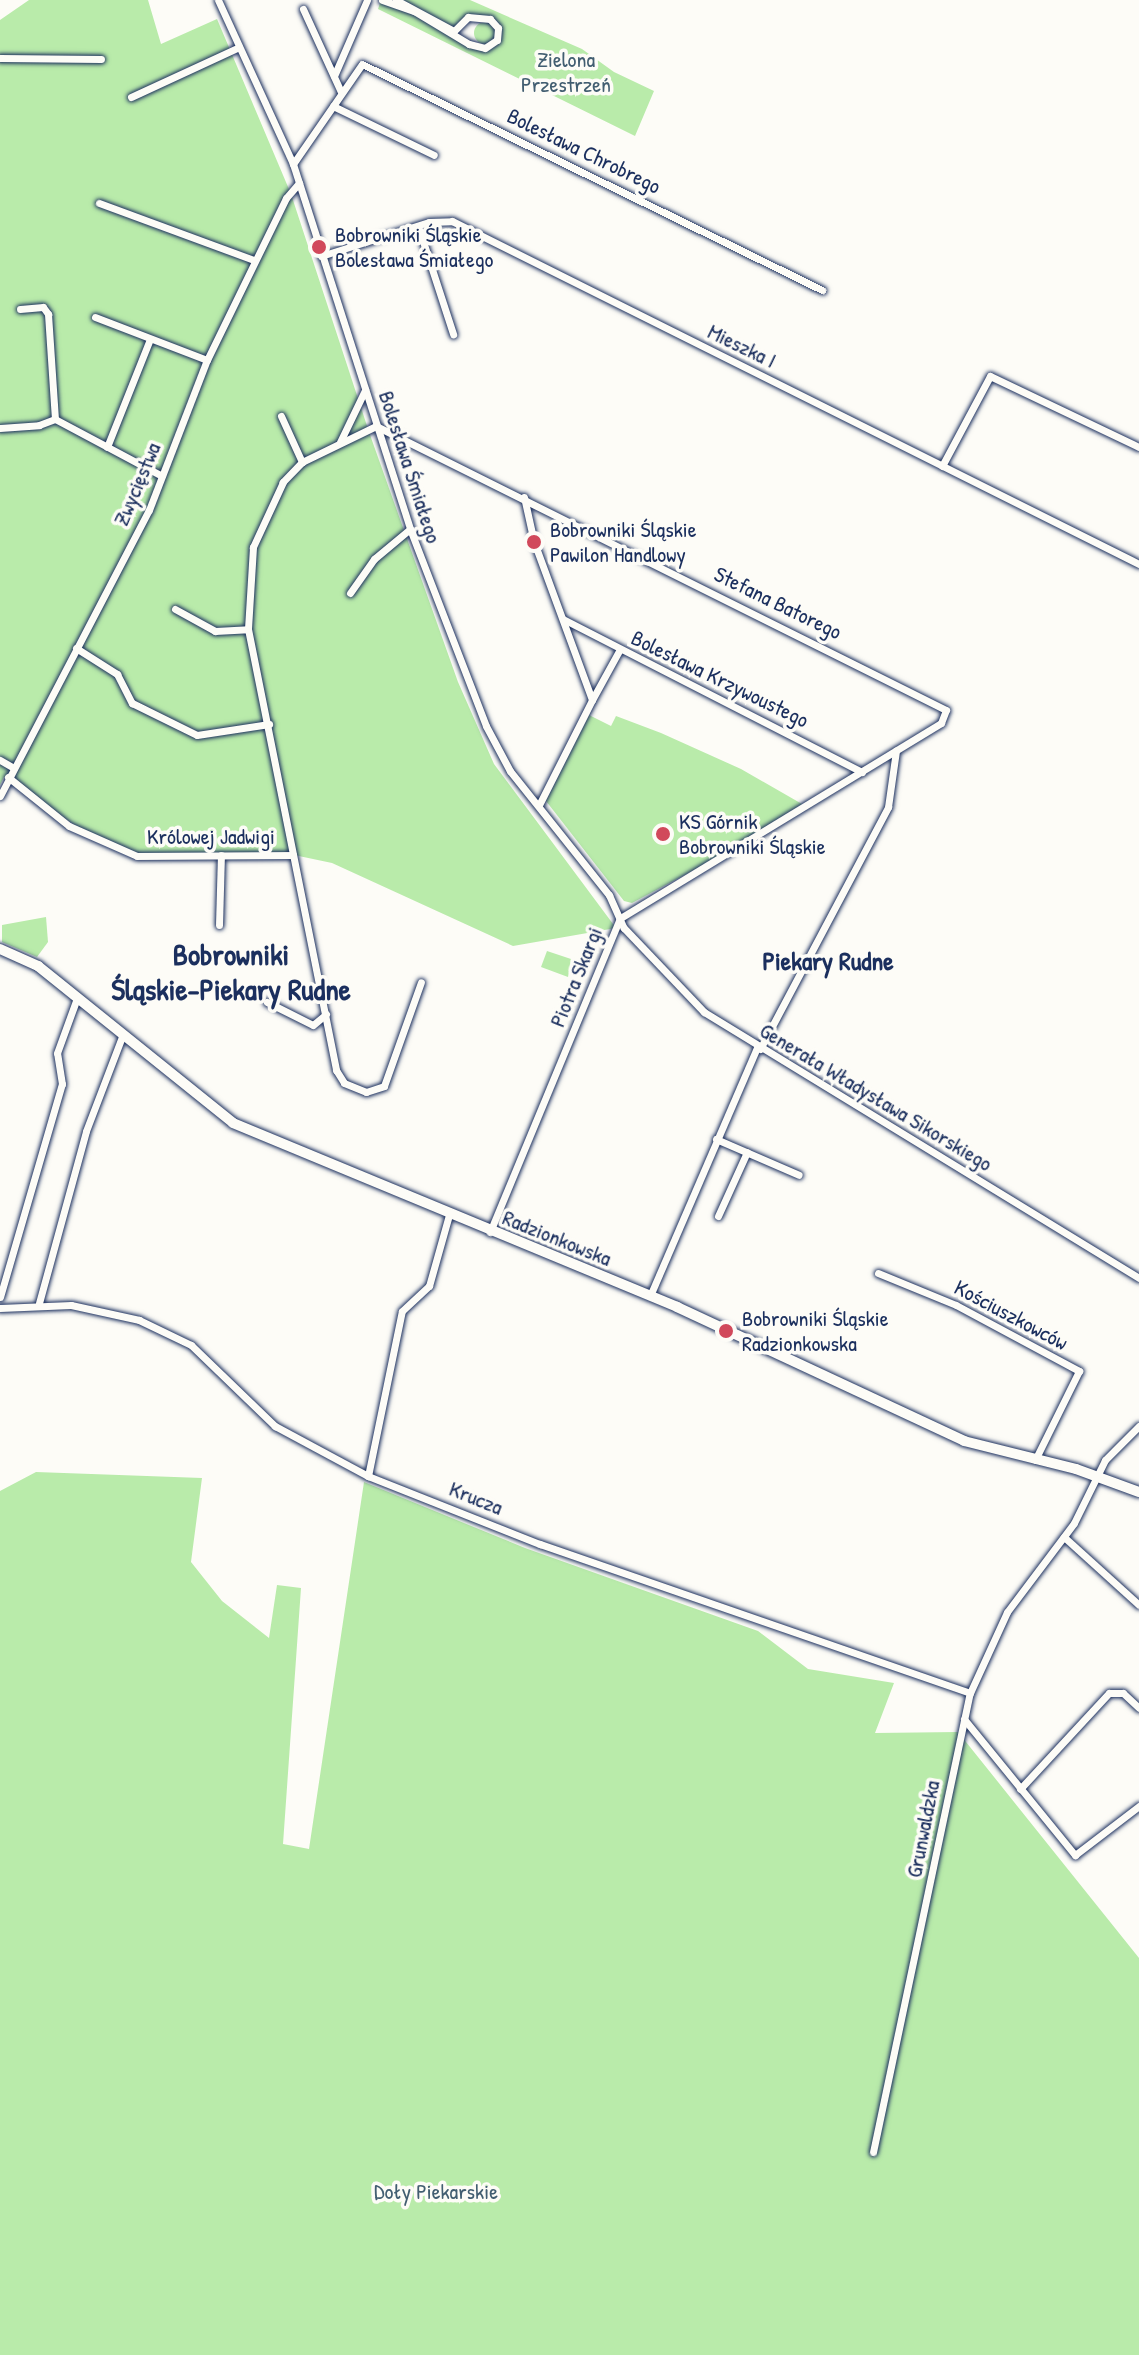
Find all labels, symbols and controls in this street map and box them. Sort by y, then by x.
park label: Zielona Przestrzeń [521,46,611,98]
street label: Bolesława Chrobrego [503,102,665,200]
place label: Bobrowniki Śląskie Bolesława Śmiałego [335,221,493,272]
marker: Bobrowniki Śląskie Bolesława Śmiałego [310,238,328,256]
street label: Mieszka I [704,318,780,374]
street label: Bolesława Śmiałego [373,388,447,546]
street label: Zwycięstwa [108,438,166,530]
place label: Bobrowniki Śląskie Pawilon Handlowy [550,516,696,568]
marker: Bobrowniki Śląskie Pawilon Handlowy [525,533,543,551]
street label: Stefana Batorego [710,561,846,645]
street label: Bolesława Krzywoustego [627,625,813,733]
place label: KS Górnik Bobrowniki Śląskie [679,808,825,860]
street label: Królowej Jadwigi [147,824,275,850]
marker: KS Górnik Bobrowniki Śląskie [654,825,672,843]
street label: Piotra Skargi [544,923,608,1031]
district label: Bobrowniki Śląskie-Piekary Rudne [111,936,351,1006]
district label: Piekary Rudne [762,945,894,977]
street label: Generała Władysława Sikorskiego [755,1017,997,1177]
street label: Radzionkowska [499,1204,615,1272]
street label: Kościuszkowców [950,1274,1072,1356]
place label: Bobrowniki Śląskie Radzionkowska [742,1305,888,1356]
marker: Bobrowniki Śląskie Radzionkowska [717,1322,735,1340]
street label: Krucza [445,1475,507,1521]
street label: Grunwaldzka [901,1778,945,1880]
park label: Doły Piekarskie [374,2179,498,2205]

